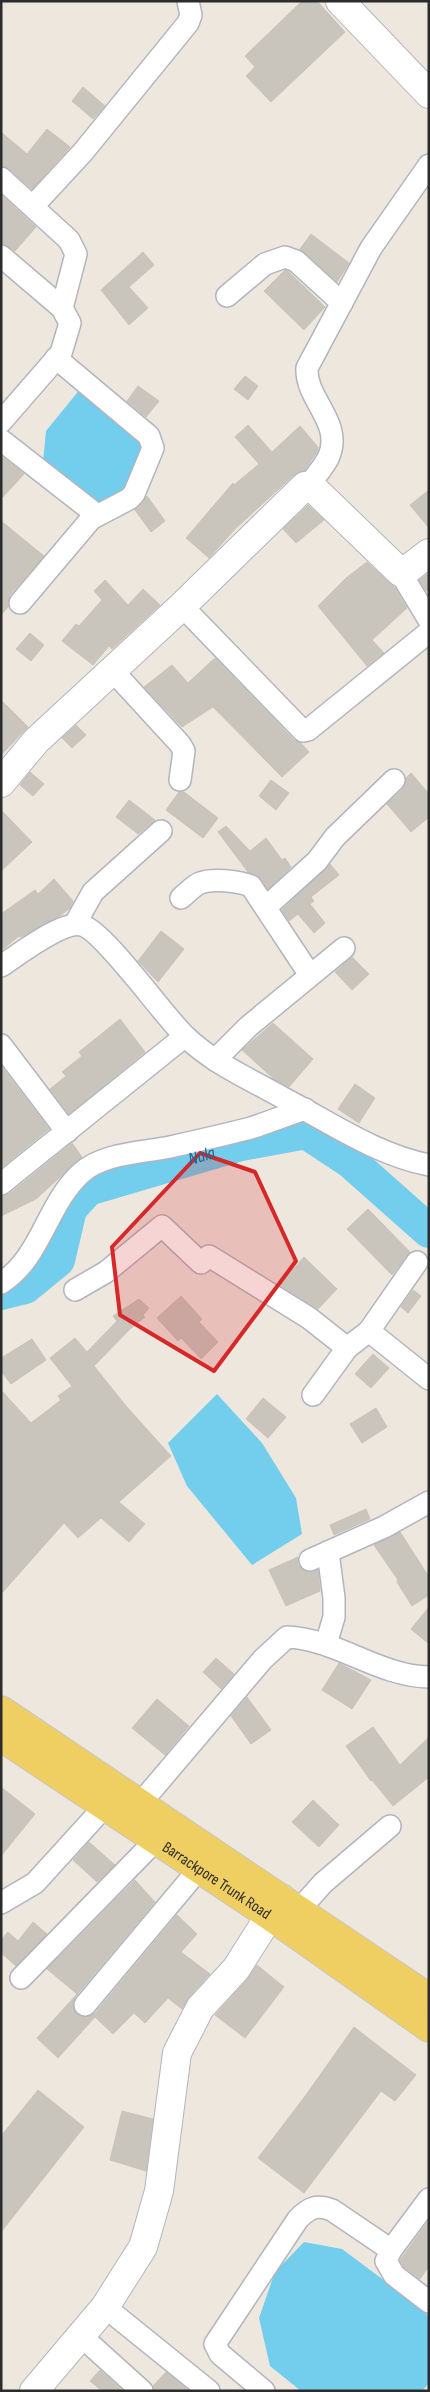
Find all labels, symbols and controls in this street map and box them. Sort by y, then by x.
water label: Nala [186,1142,218,1169]
street label: Barrackpore Trunk Road [159,1838,275,1923]

